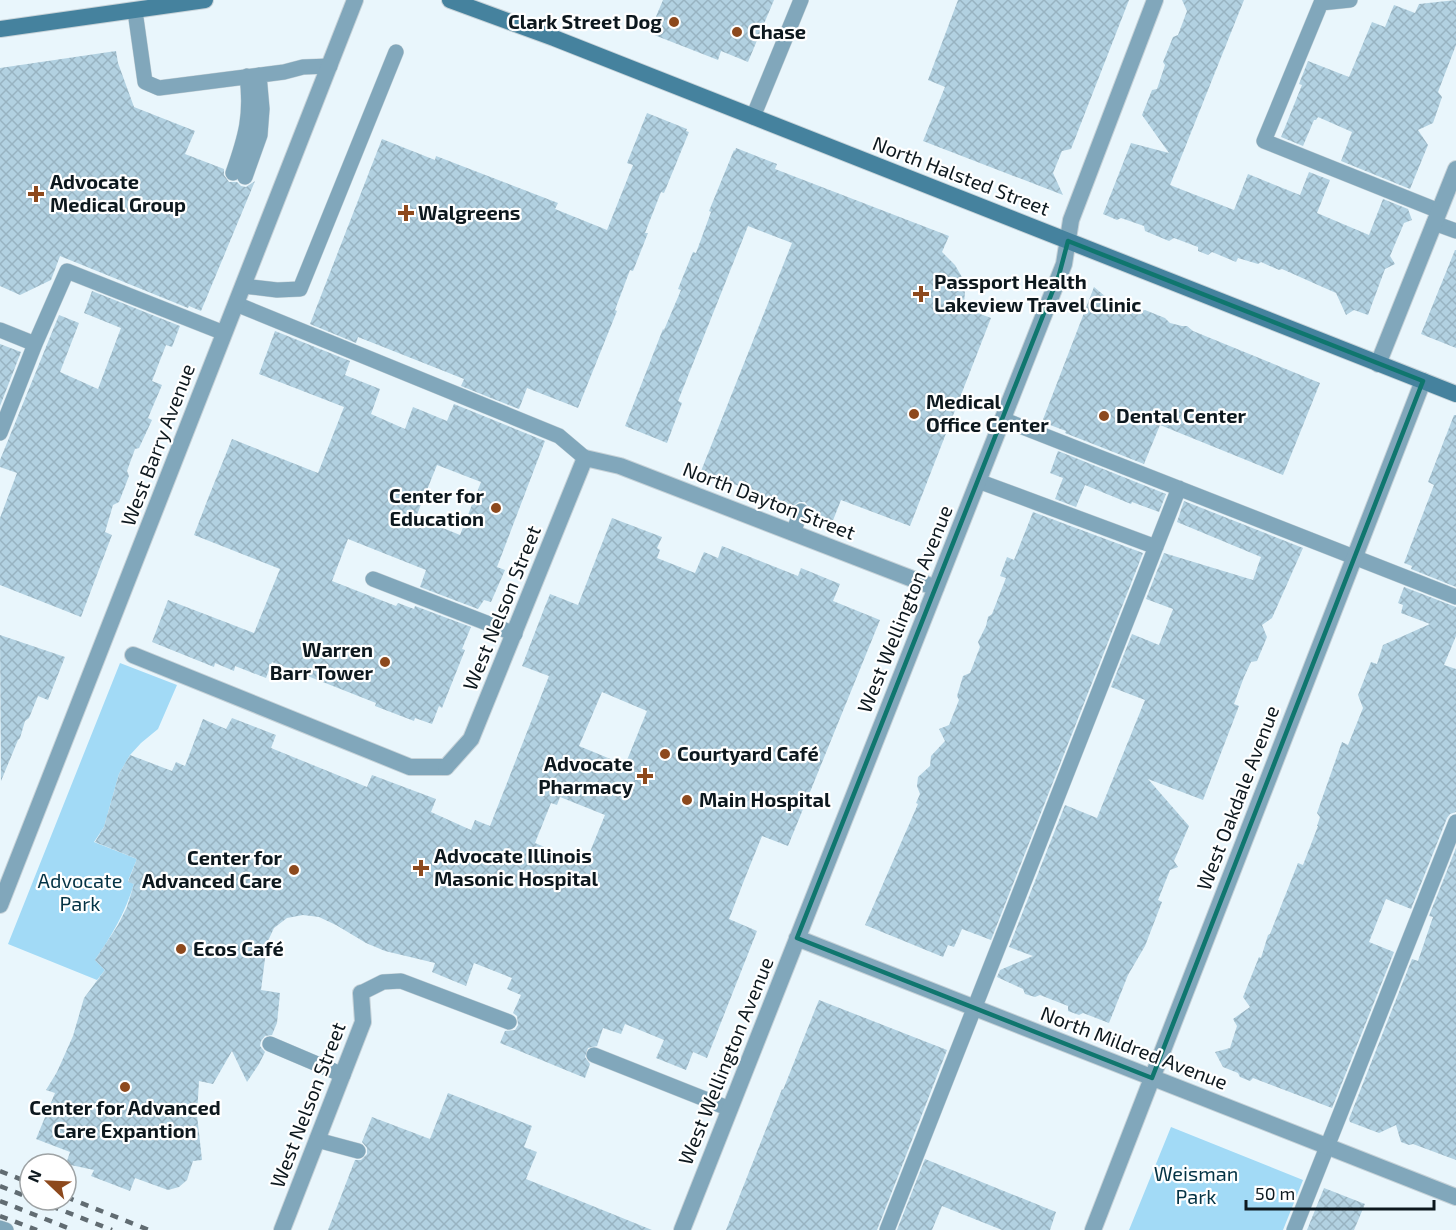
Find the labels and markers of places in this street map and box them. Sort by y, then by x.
place label: Clark Street Dog [508,9,662,33]
marker: Clark Street Dog [667,15,681,29]
place label: Chase [749,19,806,43]
marker: Chase [730,25,744,39]
place label: Advocate Medical Group [50,169,186,216]
marker: Advocate Medical Group [27,185,45,203]
place label: Walgreens [418,200,520,224]
marker: Walgreens [399,206,413,220]
place label: Passport Health Lakeview Travel Clinic [934,269,1141,316]
marker: Passport Health Lakeview Travel Clinic [912,285,930,303]
place label: Medical Office Center [926,389,1049,436]
place label: Dental Center [1116,403,1247,427]
marker: Medical Office Center [907,407,921,421]
marker: Dental Center [1097,409,1111,423]
place label: Center for Education [389,483,484,530]
marker: Center for Education [489,501,503,515]
place label: Warren Barr Tower [270,637,373,684]
marker: Warren Barr Tower [378,655,392,669]
place label: Courtyard Café [677,741,819,766]
marker: Courtyard Café [658,747,672,761]
place label: Advocate Pharmacy [538,751,634,799]
marker: Advocate Pharmacy [638,769,652,783]
place label: Main Hospital [699,787,831,811]
marker: Main Hospital [680,793,694,807]
place label: Advocate Illinois Masonic Hospital [434,843,599,890]
place label: Center for Advanced Care [142,845,282,892]
marker: Advocate Illinois Masonic Hospital [412,859,430,877]
marker: Center for Advanced Care [287,863,301,877]
place label: Ecos Café [193,936,284,960]
marker: Ecos Café [174,942,188,956]
marker: Center for Advanced Care Expantion [118,1080,132,1094]
place label: Center for Advanced Care Expantion [29,1095,221,1142]

